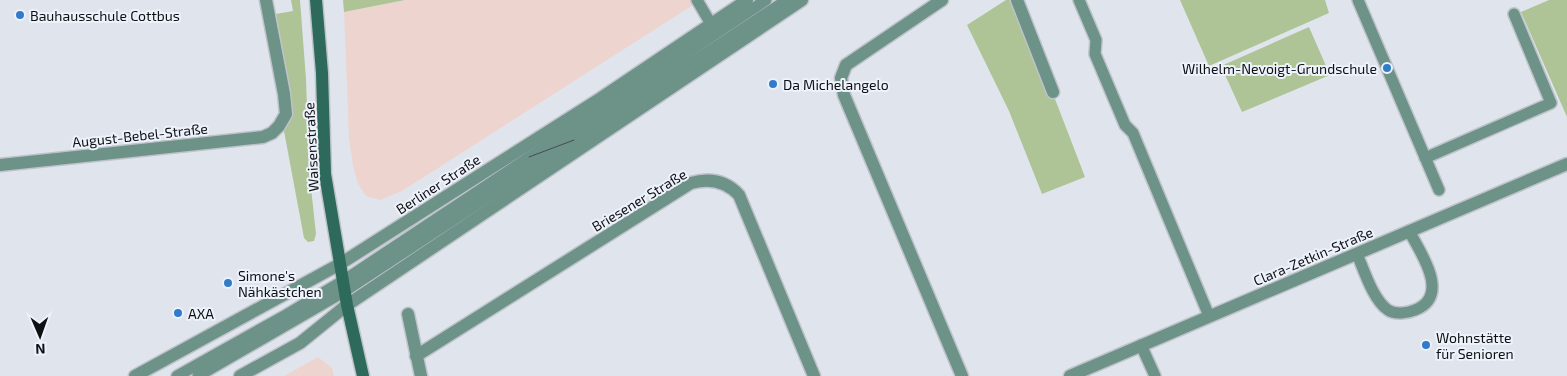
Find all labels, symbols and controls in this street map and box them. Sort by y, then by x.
place label: Bauhausschule Cottbus [30,7,180,24]
marker: Bauhausschule Cottbus [14,9,26,21]
place label: Wilhelm-Nevoigt-Grundschule [1182,60,1377,77]
marker: Wilhelm-Nevoigt-Grundschule [1381,62,1393,74]
place label: Da Michelangelo [783,76,889,93]
marker: Da Michelangelo [767,78,779,90]
street label: Waisenstraße [300,102,322,192]
street label: August-Bebel-Straße [71,119,209,151]
street label: Berliner Straße [393,150,483,218]
street label: Briesener Straße [589,165,689,235]
street label: Clara-Zetkin-Straße [1251,223,1375,289]
place label: Simone's Nähkästchen [238,267,322,300]
marker: Simone's Nähkästchen [222,277,234,289]
place label: AXA [188,305,214,322]
marker: AXA [172,307,184,319]
north arrow [15,311,65,361]
place label: Wohnstätte für Senioren [1436,329,1514,362]
marker: Wohnstätte für Senioren [1420,339,1432,351]
text: N [35,341,46,358]

